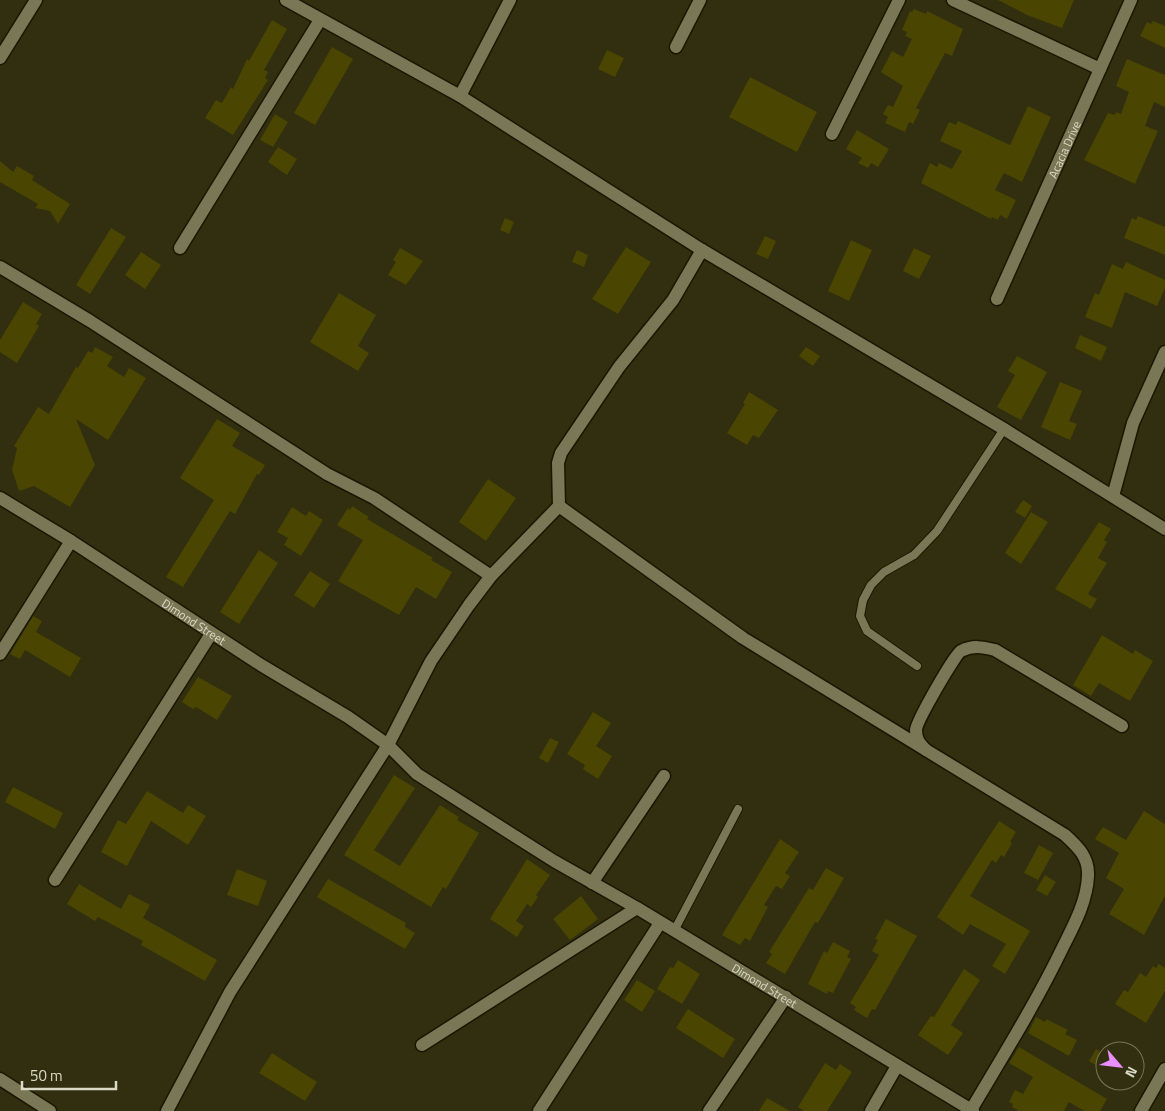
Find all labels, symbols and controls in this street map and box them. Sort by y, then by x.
street label: Acacia Drive [1043,118,1085,181]
street label: Dimond Street [158,593,231,650]
street label: Dimond Street [728,958,802,1013]
north arrow [1095,1041,1145,1091]
scale bar [22,1058,116,1090]
text: N [1120,1063,1143,1082]
text: 50 m [30,1064,63,1087]

